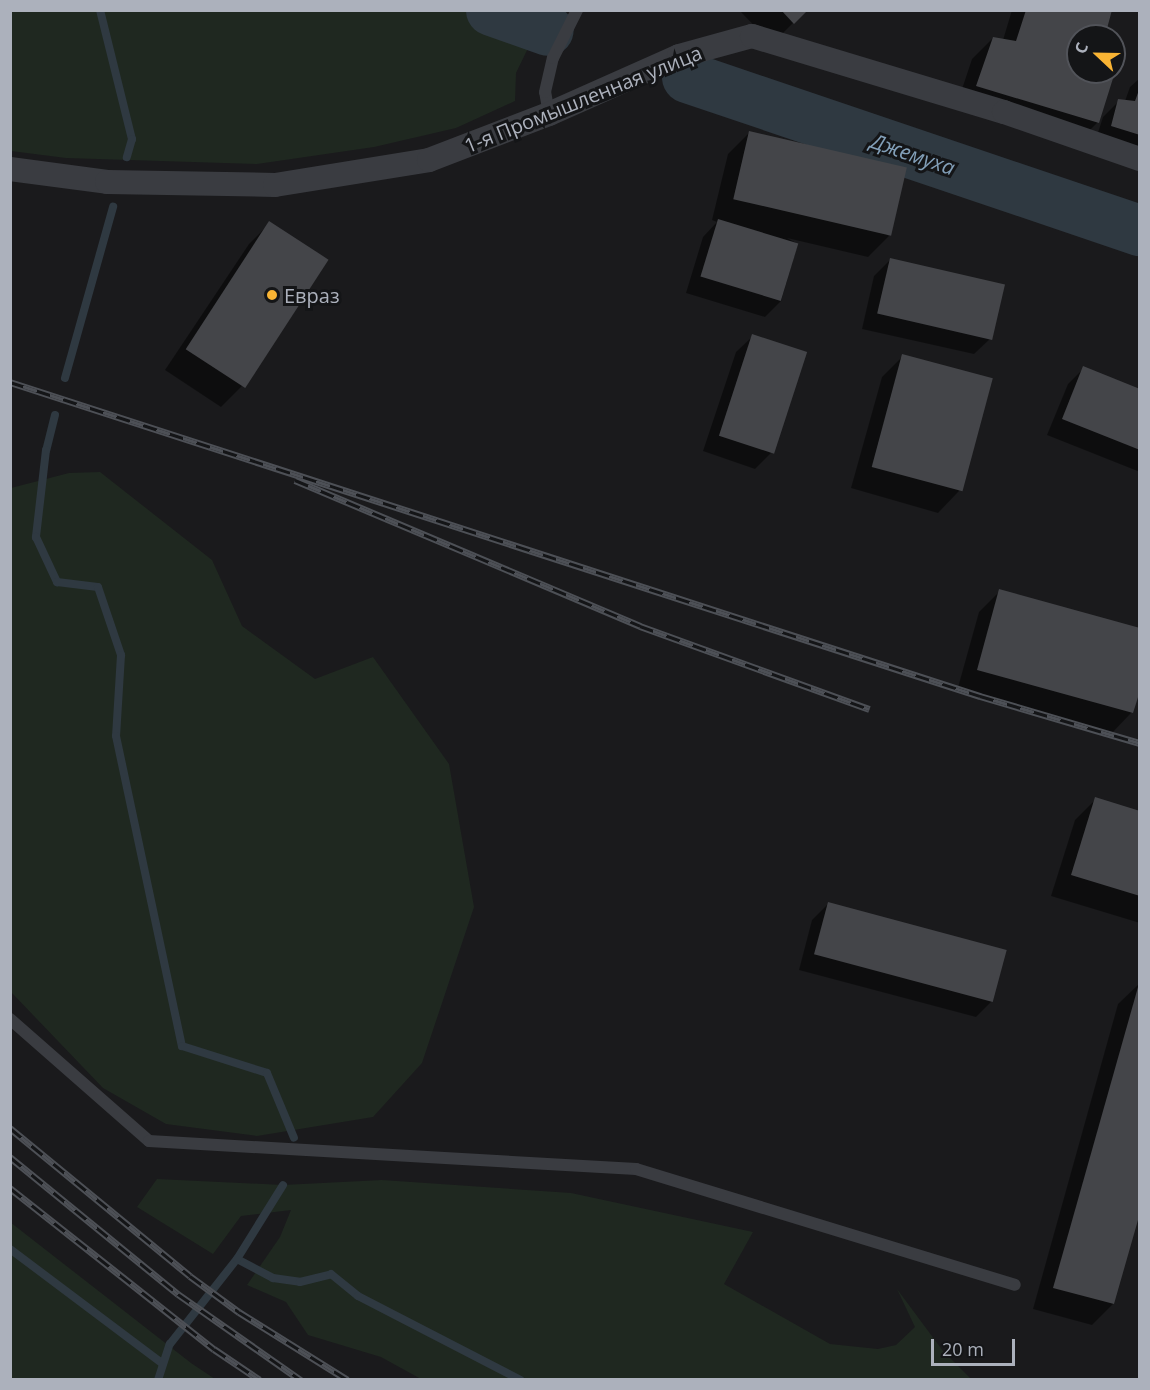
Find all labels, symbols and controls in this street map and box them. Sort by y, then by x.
north arrow [1066,24,1126,84]
text: С [1069,39,1093,57]
street label: 1-я Промышленная улица [461,40,705,158]
water label: Джемуха [868,128,958,180]
place label: Евраз [284,283,340,307]
marker: Евраз [265,288,279,302]
scale bar [934,1327,1018,1365]
text: 20 m [942,1337,984,1361]

